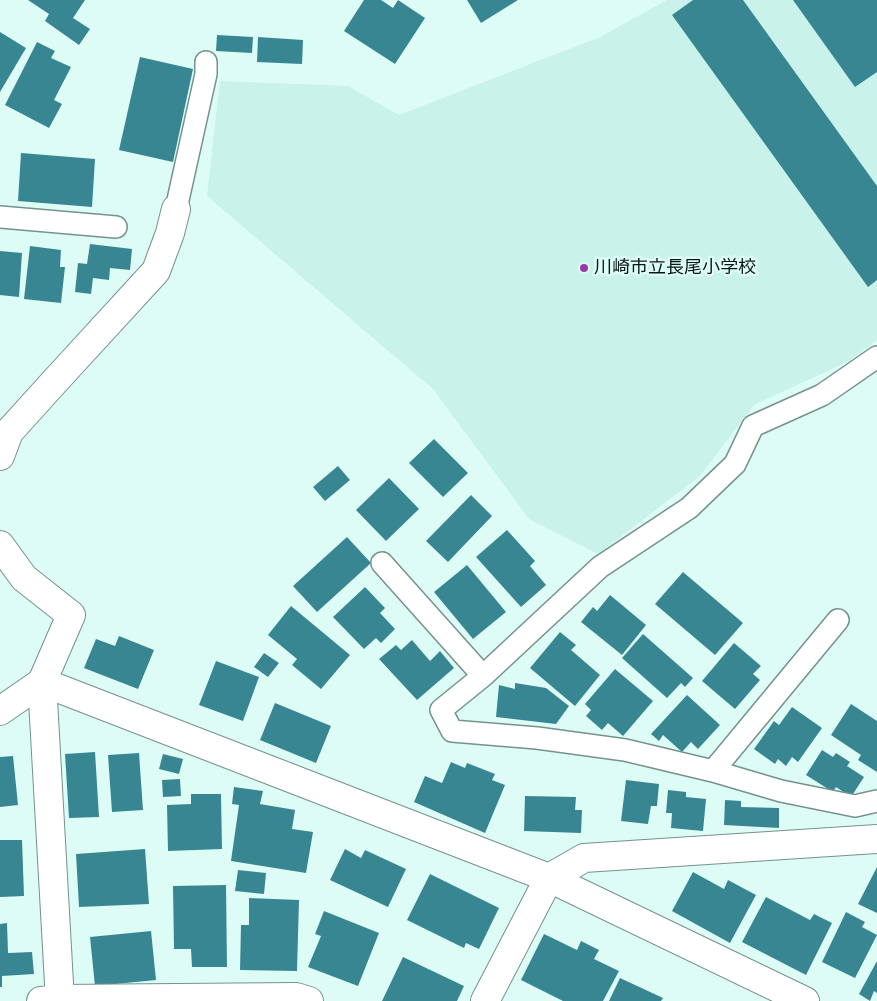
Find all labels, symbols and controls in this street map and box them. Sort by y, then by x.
place label: 川崎市立長尾小学校 [594,257,756,279]
marker: 川崎市立長尾小学校 [578,262,590,274]

